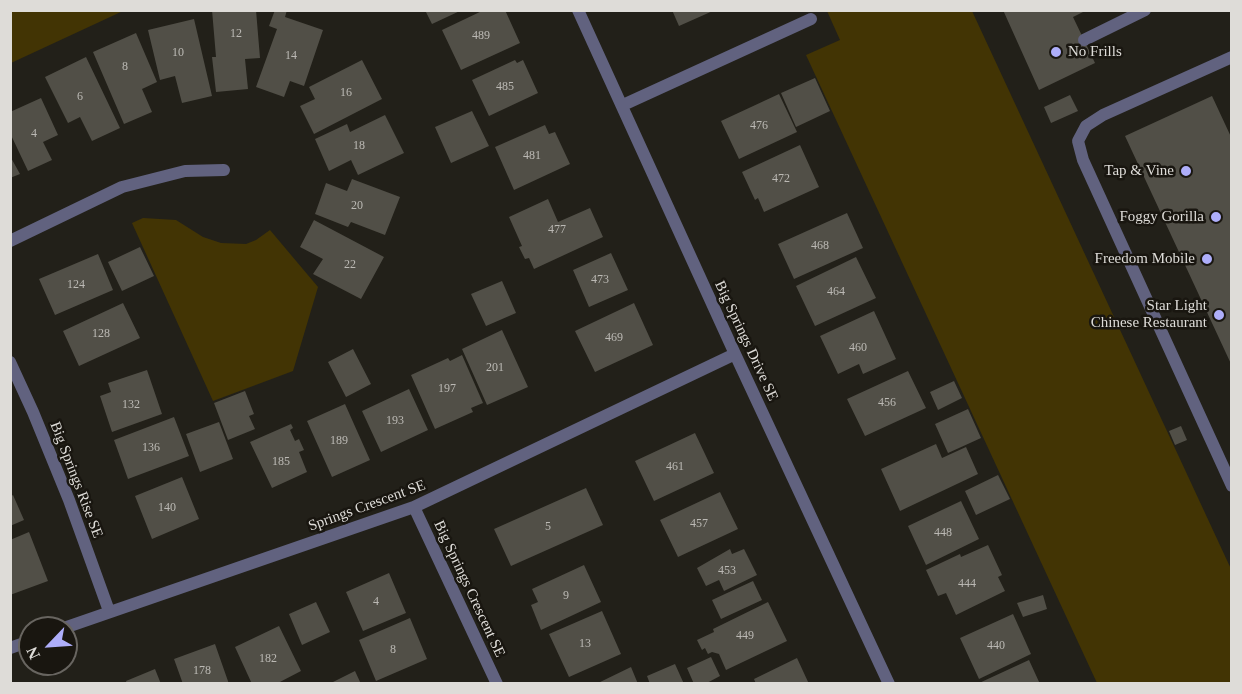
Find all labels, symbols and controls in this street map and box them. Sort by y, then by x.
house number: 12 [230,27,242,41]
house number: 489 [472,29,490,43]
place label: No Frills [1068,43,1122,61]
marker: No Frills [1049,45,1063,59]
house number: 10 [172,46,184,60]
house number: 14 [285,49,297,63]
house number: 8 [122,60,128,74]
house number: 485 [496,80,514,94]
house number: 16 [340,86,352,100]
house number: 6 [77,90,83,104]
house number: 476 [750,119,768,133]
house number: 4 [31,127,37,141]
house number: 18 [353,139,365,153]
house number: 481 [523,149,541,163]
place label: Tap & Vine [1104,162,1174,180]
marker: Tap & Vine [1179,164,1193,178]
house number: 472 [772,172,790,186]
house number: 20 [351,199,363,213]
place label: Foggy Gorilla [1119,208,1204,226]
marker: Foggy Gorilla [1209,210,1223,224]
house number: 477 [548,223,566,237]
house number: 468 [811,239,829,253]
place label: Freedom Mobile [1095,250,1195,268]
marker: Freedom Mobile [1200,252,1214,266]
house number: 22 [344,258,356,272]
house number: 473 [591,273,609,287]
house number: 124 [67,278,85,292]
street label: Big Springs Drive SE [710,278,782,404]
house number: 464 [827,285,845,299]
place label: Star Light Chinese Restaurant [1091,297,1207,332]
marker: Star Light Chinese Restaurant [1212,308,1226,322]
house number: 128 [92,327,110,341]
house number: 469 [605,331,623,345]
house number: 460 [849,341,867,355]
house number: 201 [486,361,504,375]
house number: 197 [438,382,456,396]
house number: 456 [878,396,896,410]
house number: 132 [122,398,140,412]
house number: 193 [386,414,404,428]
street label: Big Springs Rise SE [46,419,106,541]
house number: 189 [330,434,348,448]
house number: 136 [142,441,160,455]
house number: 185 [272,455,290,469]
house number: 461 [666,460,684,474]
street label: Springs Crescent SE [306,476,428,536]
house number: 140 [158,501,176,515]
house number: 457 [690,517,708,531]
street label: Big Springs Crescent SE [429,518,509,660]
house number: 5 [545,520,551,534]
house number: 448 [934,526,952,540]
house number: 453 [718,564,736,578]
house number: 444 [958,577,976,591]
house number: 9 [563,589,569,603]
house number: 4 [373,595,379,609]
north arrow [18,616,78,676]
house number: 449 [736,629,754,643]
house number: 13 [579,637,591,651]
house number: 440 [987,639,1005,653]
house number: 8 [390,643,396,657]
text: N [23,644,43,662]
house number: 182 [259,652,277,666]
house number: 178 [193,664,211,678]

